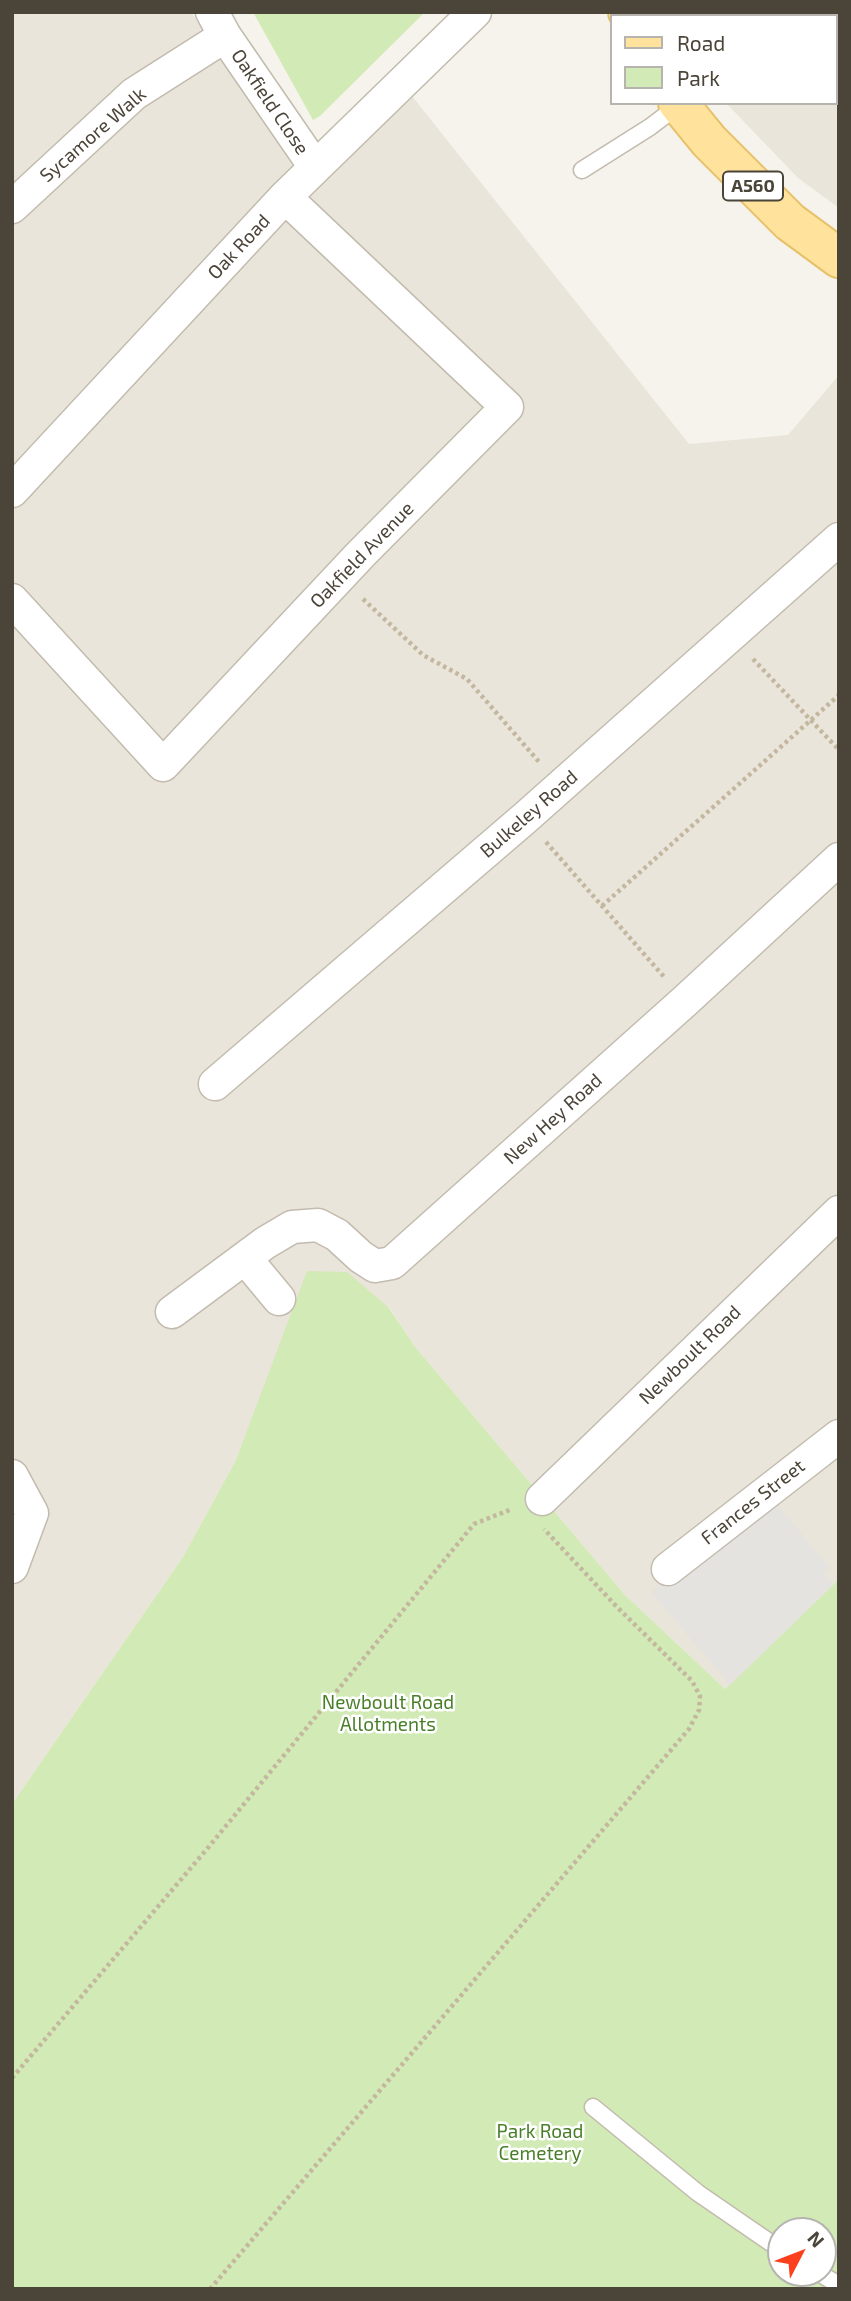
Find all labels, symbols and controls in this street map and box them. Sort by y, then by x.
legend [610,14,837,105]
text: Road [677,30,725,55]
street label: Oakfield Close [226,45,314,159]
text: Park [677,65,720,90]
street label: Sycamore Walk [35,83,151,187]
road number: A560 [723,172,783,201]
street label: Oak Road [203,210,275,284]
street label: Oakfield Avenue [306,497,418,613]
street label: Bulkeley Road [476,765,582,863]
street label: New Hey Road [499,1069,607,1169]
street label: Newboult Road [634,1301,746,1409]
street label: Frances Street [697,1455,809,1549]
park label: Newboult Road Allotments [322,1692,454,1736]
park label: Park Road Cemetery [497,2121,583,2165]
north arrow [767,2217,837,2287]
text: N [803,2226,830,2252]

